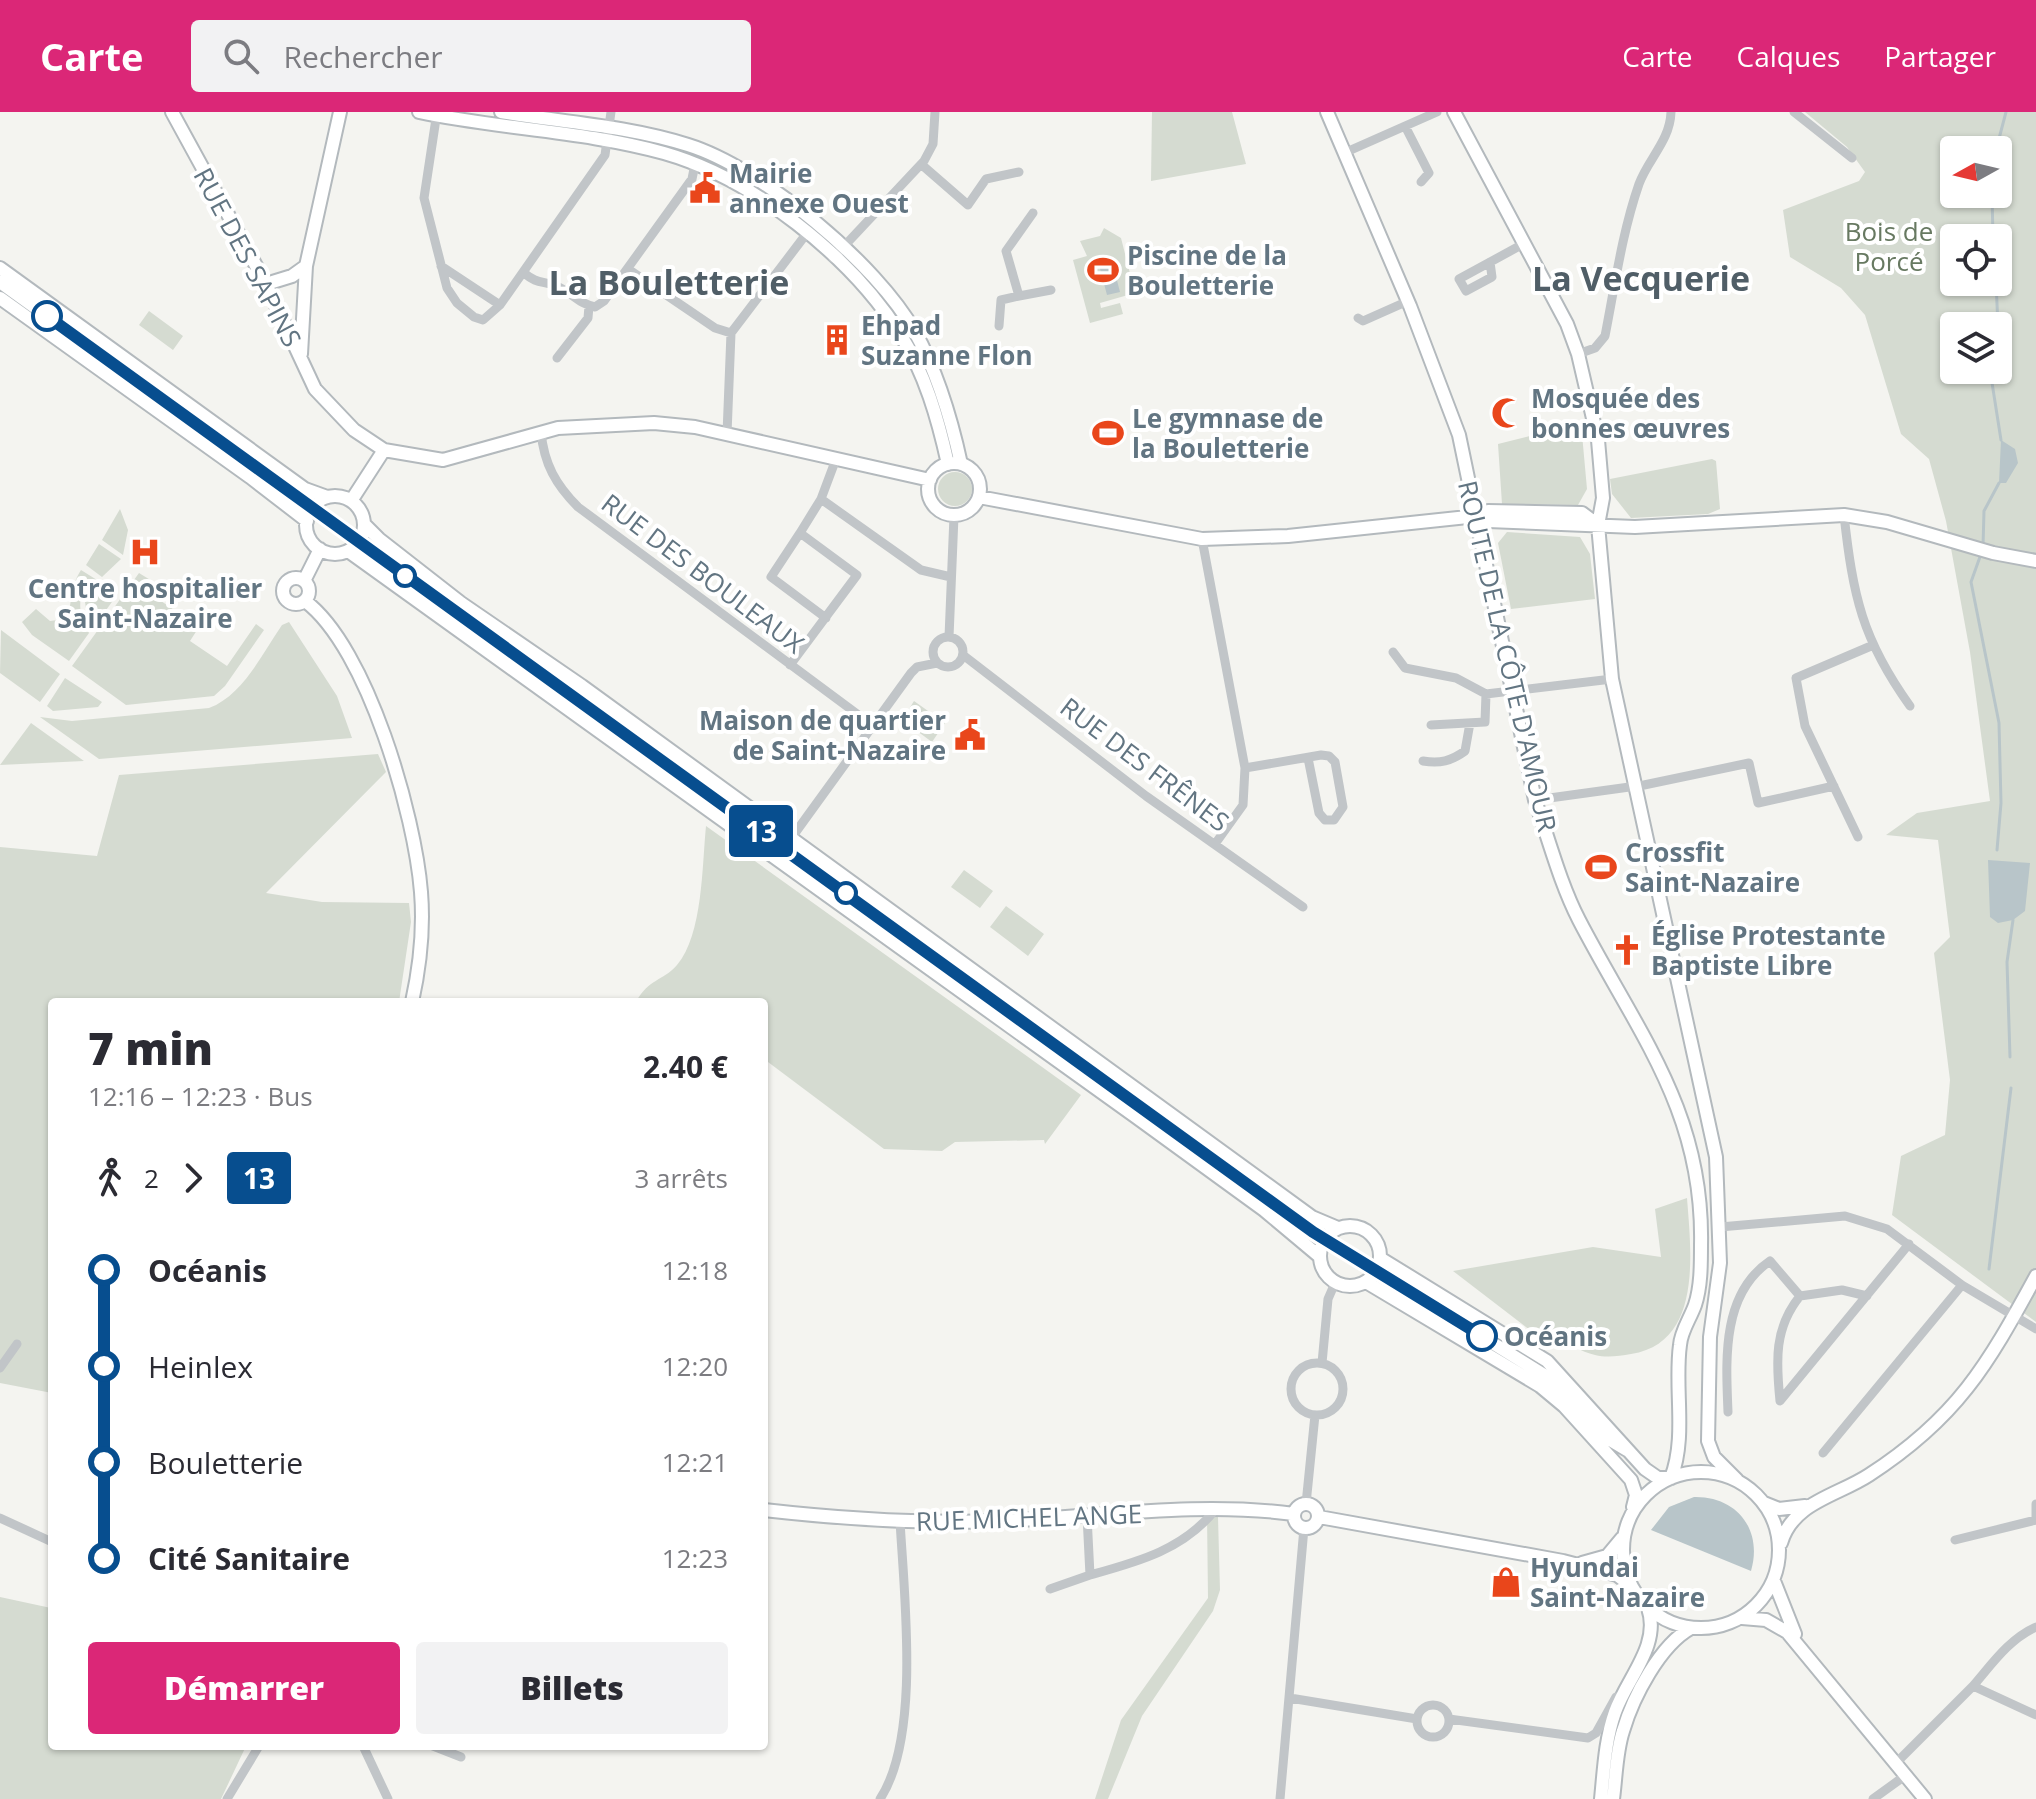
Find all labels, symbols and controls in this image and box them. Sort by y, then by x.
search box [191,20,751,92]
text: Carte [40,30,143,82]
icon: search [219,34,263,78]
text: Rechercher [283,36,443,77]
text: Carte [1622,37,1693,75]
text: Calques [1737,37,1840,75]
text: Partager [1884,37,1996,75]
north arrow [1940,136,2012,208]
map controls [1940,136,2012,384]
place label: Mairie annexe Ouest [729,155,909,221]
street label: RUE DES SAPINS [186,161,310,353]
public building icon: Mairie annexe Ouest [688,171,722,205]
park label: Bois de Porcé [1845,213,1933,279]
button: locate [1940,224,2012,296]
place label: Piscine de la Bouletterie [1127,237,1287,303]
sports icon: Piscine de la Bouletterie [1086,253,1120,287]
district label: La Vecquerie [1532,255,1750,301]
district label: La Bouletterie [549,259,789,305]
unlabelled marker [32,301,62,331]
place label: Ehpad Suzanne Flon [861,307,1032,373]
button: layers [1940,312,2012,384]
building icon: Ehpad Suzanne Flon [820,323,854,357]
place label: Mosquée des bonnes œuvres [1531,380,1730,446]
mosque icon: Mosquée des bonnes œuvres [1490,396,1524,430]
place label: Le gymnase de la Bouletterie [1132,400,1323,466]
sports icon: Le gymnase de la Bouletterie [1091,416,1125,450]
street label: ROUTE DE LA CÔTE D'AMOUR [1450,477,1566,835]
street label: RUE DES BOULEAUX [594,485,812,661]
hospital icon: Centre hospitalier Saint-Nazaire [128,535,162,569]
unlabelled marker [394,565,416,587]
place label: Centre hospitalier Saint-Nazaire [28,570,263,636]
street label: RUE DES FRÊNES [1053,689,1237,839]
place label: Maison de quartier de Saint-Nazaire [699,702,946,768]
public building icon: Maison de quartier de Saint-Nazaire [953,718,987,752]
line badge: 13 [725,805,797,857]
text: 13 [745,812,777,850]
place label: Crossfit Saint-Nazaire [1625,834,1800,900]
sports icon: Crossfit Saint-Nazaire [1584,850,1618,884]
unlabelled marker [835,882,857,904]
place label: Église Protestante Baptiste Libre [1651,917,1886,983]
church icon: Église Protestante Baptiste Libre [1610,933,1644,967]
text: 7 min [88,1018,213,1078]
text: 2.40 € [643,1046,728,1087]
text: 12:16 – 12:23 · Bus [88,1078,313,1114]
icon: walk [88,1156,132,1200]
icon: forward [171,1156,215,1200]
text: 13 [243,1159,275,1197]
text: 2 [144,1160,159,1196]
text: 3 arrêts [634,1160,728,1196]
text: Océanis [148,1250,267,1291]
text: 12:18 [662,1252,728,1288]
place label: Océanis [1504,1318,1607,1354]
marker: Océanis [1467,1321,1497,1351]
text: Heinlex [148,1346,253,1387]
text: 12:20 [662,1348,728,1384]
text: Bouletterie [148,1442,303,1483]
text: 12:21 [662,1444,728,1480]
street label: RUE MICHEL ANGE [915,1495,1143,1539]
text: Cité Sanitaire [148,1538,350,1579]
text: 12:23 [662,1540,728,1576]
place label: Hyundai Saint-Nazaire [1530,1549,1705,1615]
shop icon: Hyundai Saint-Nazaire [1489,1565,1523,1599]
button: Démarrer [88,1642,400,1734]
button: Billets [416,1642,728,1734]

